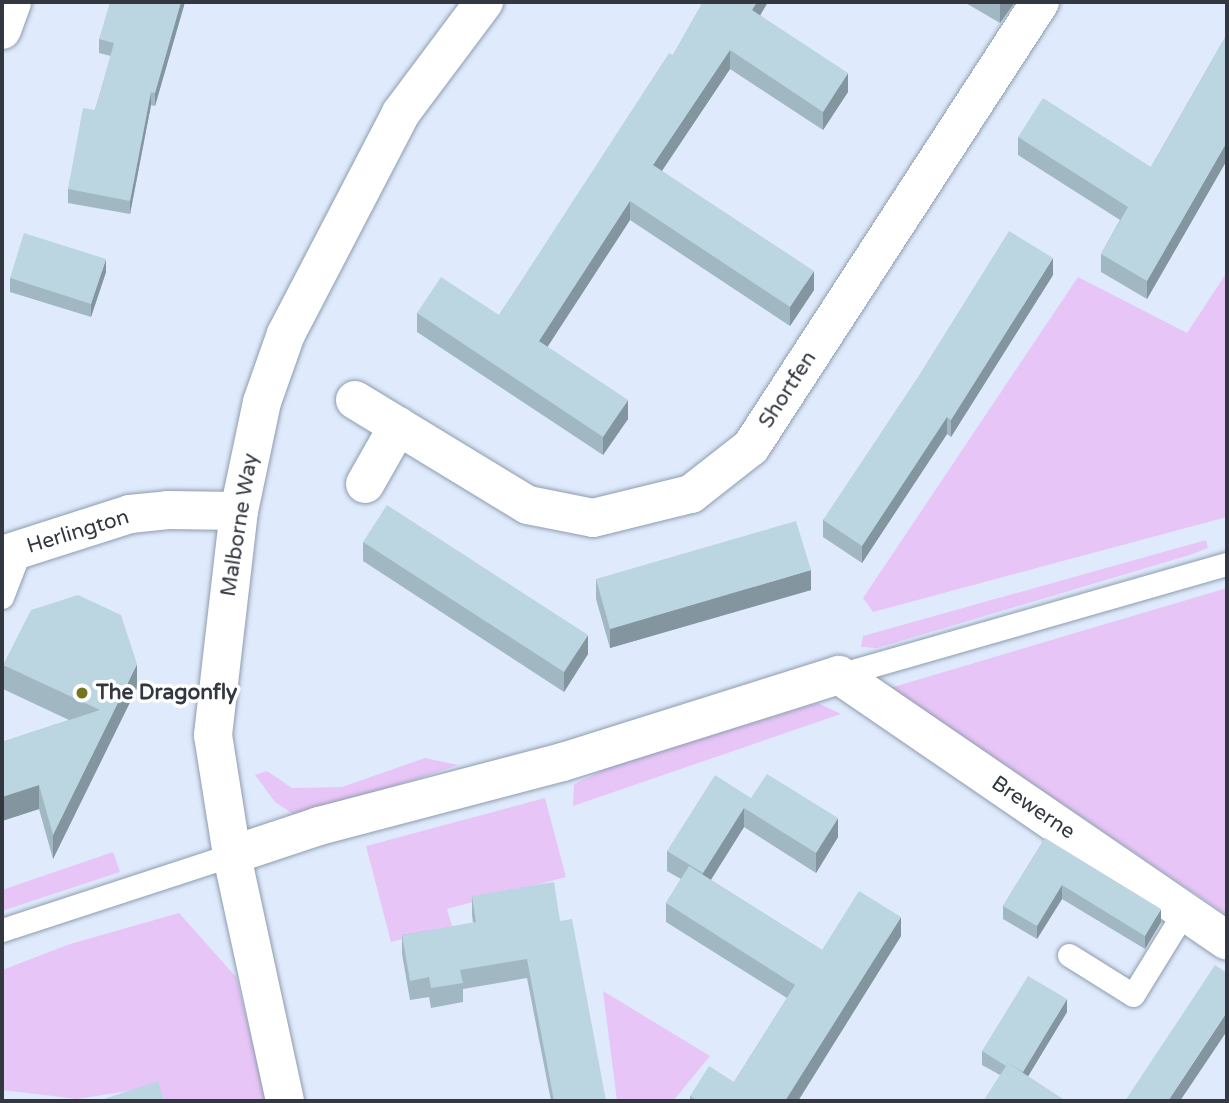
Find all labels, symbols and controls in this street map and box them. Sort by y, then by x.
street label: Shortfen [754,347,822,433]
street label: Malborne Way [216,452,264,598]
street label: Herlington [24,505,132,559]
place label: The Dragonfly [96,680,237,706]
marker: The Dragonfly [74,685,90,701]
street label: Brewerne [987,771,1079,845]

